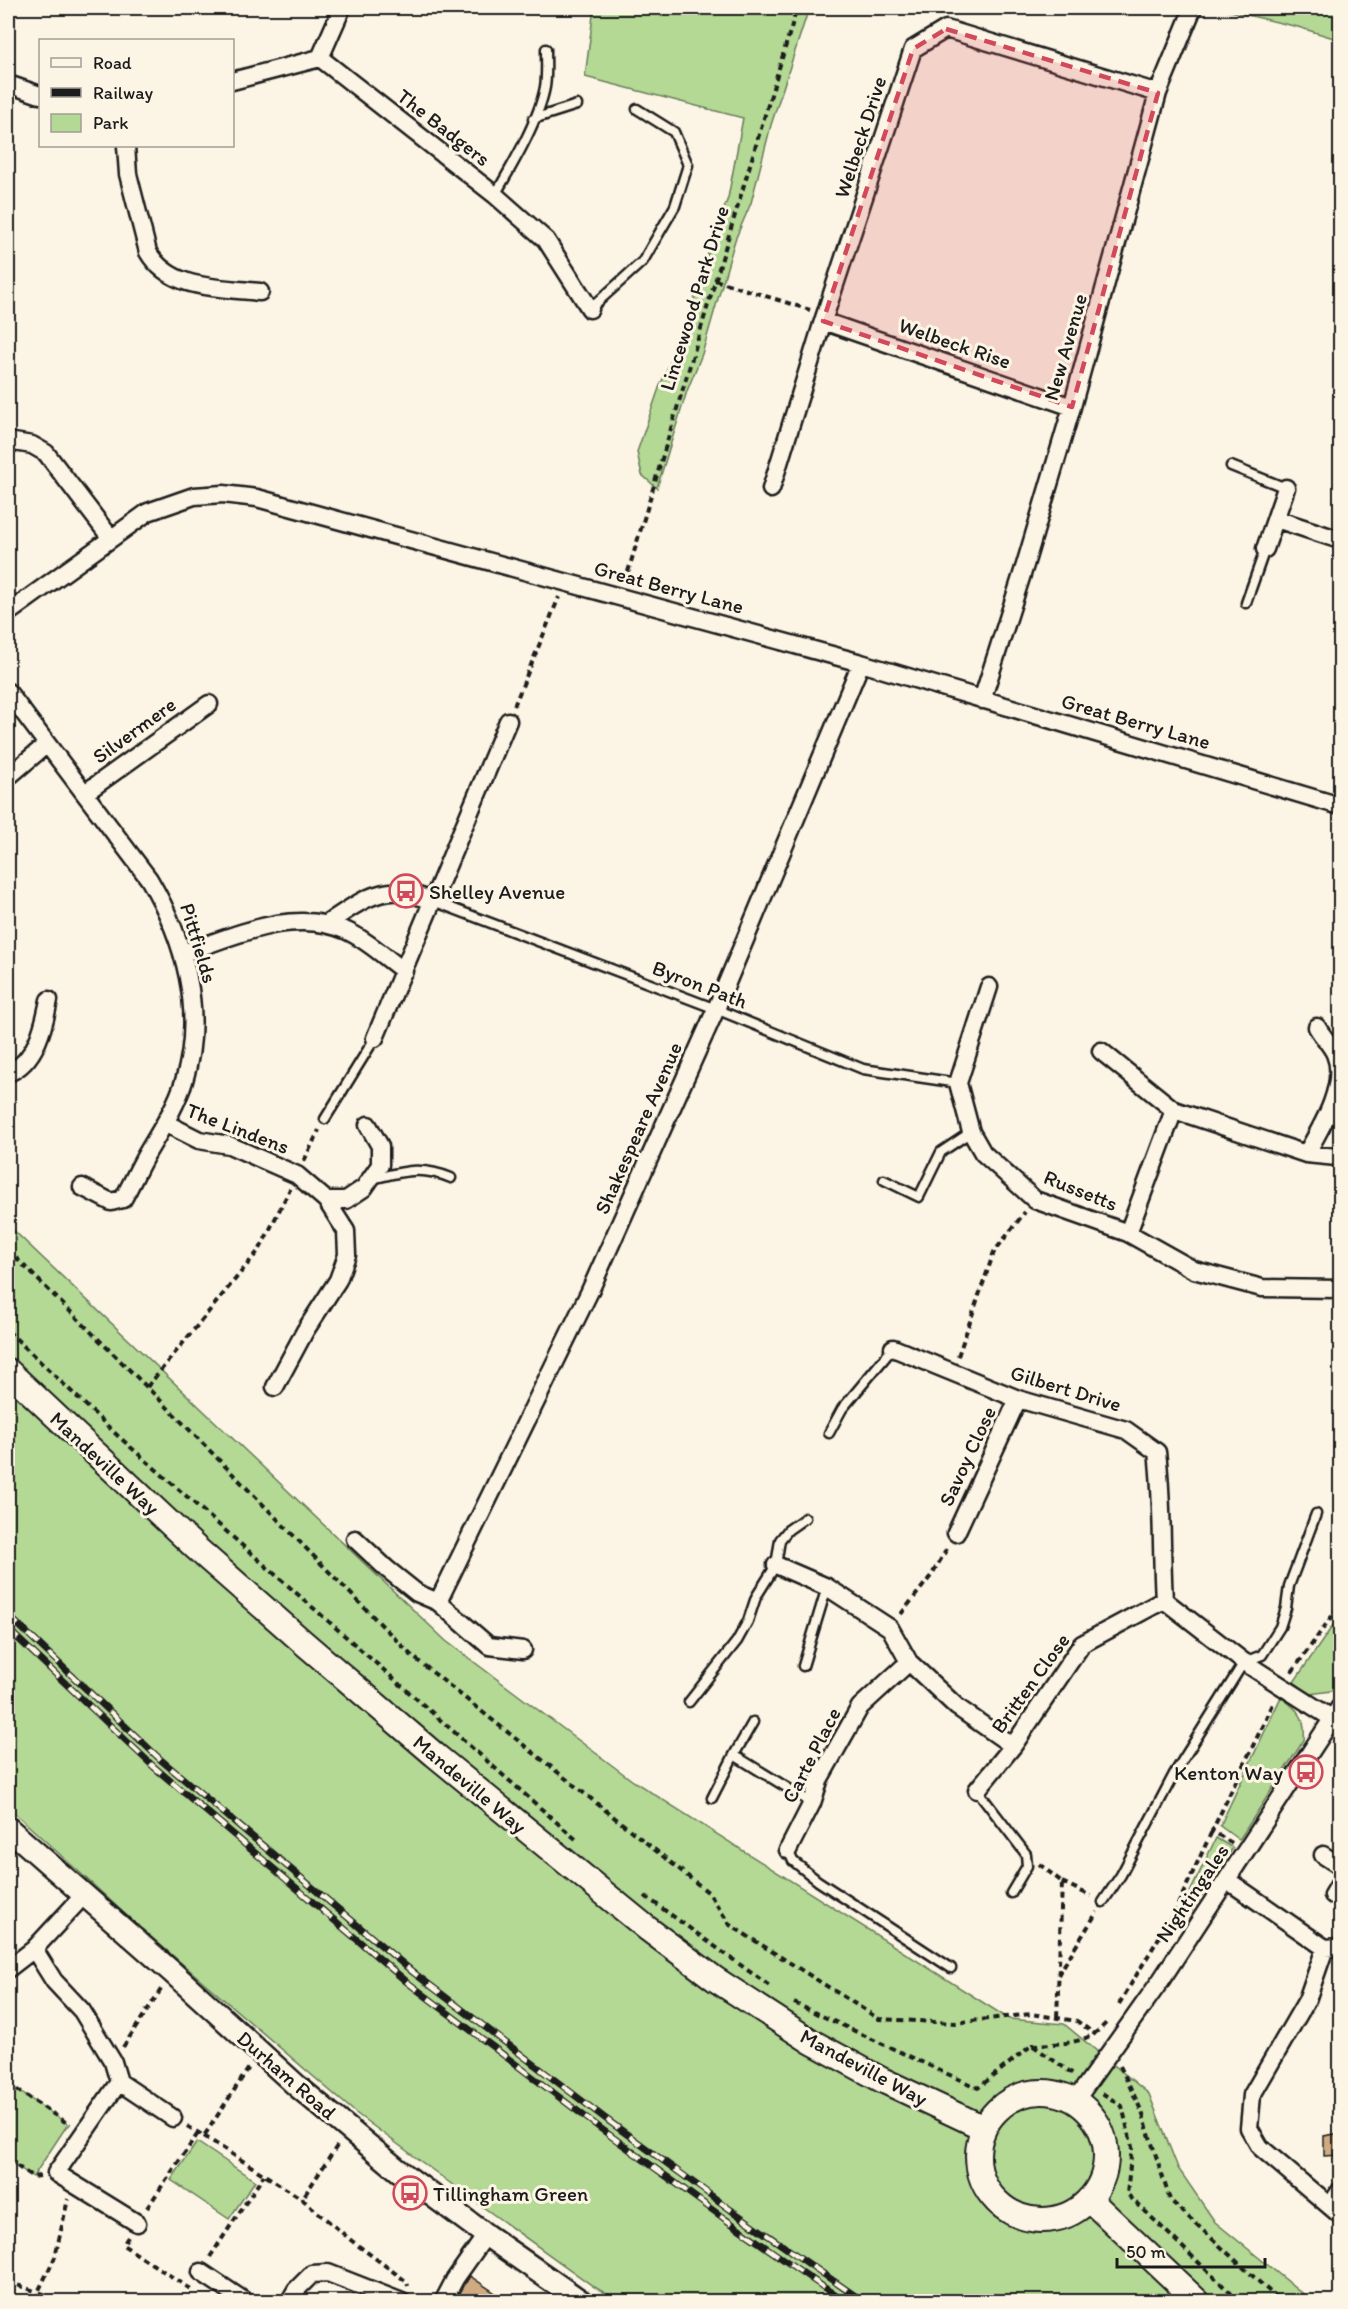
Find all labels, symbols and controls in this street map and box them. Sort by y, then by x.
legend [39,39,234,147]
text: Road [93,52,132,74]
street label: Welbeck Drive [829,73,891,201]
text: Railway [93,82,154,104]
street label: The Badgers [392,83,496,171]
text: Park [93,112,128,134]
street label: Lincewood Park Drive [654,203,734,393]
street label: New Avenue [1038,291,1092,403]
street label: Welbeck Rise [896,312,1014,374]
street label: Great Berry Lane [591,555,747,619]
street label: Great Berry Lane [1059,688,1213,754]
street label: Silvermere [87,691,181,769]
bus stop icon: Shelley Avenue [388,873,424,909]
place label: Shelley Avenue [429,879,565,904]
street label: Pittfields [175,900,223,986]
street label: Byron Path [649,954,751,1014]
street label: Shakespeare Avenue [589,1038,687,1218]
street label: The Lindens [183,1097,293,1159]
street label: Russetts [1040,1164,1122,1216]
street label: Gilbert Drive [1008,1359,1124,1417]
street label: Savoy Close [933,1402,1001,1510]
street label: Mandeville Way [45,1406,165,1520]
street label: Britten Close [985,1628,1075,1738]
street label: Carte Place [776,1703,846,1807]
street label: Mandeville Way [408,1729,532,1839]
bus stop icon: Kenton Way [1288,1754,1324,1790]
place label: Kenton Way [1174,1760,1283,1785]
street label: Nightingales [1150,1839,1234,1947]
street label: Mandeville Way [796,2023,932,2111]
street label: Durham Road [232,2025,342,2125]
bus stop icon: Tillingham Green [392,2175,428,2211]
place label: Tillingham Green [433,2181,588,2206]
scale bar [1117,2231,1266,2269]
text: 50 m [1126,2241,1166,2263]

